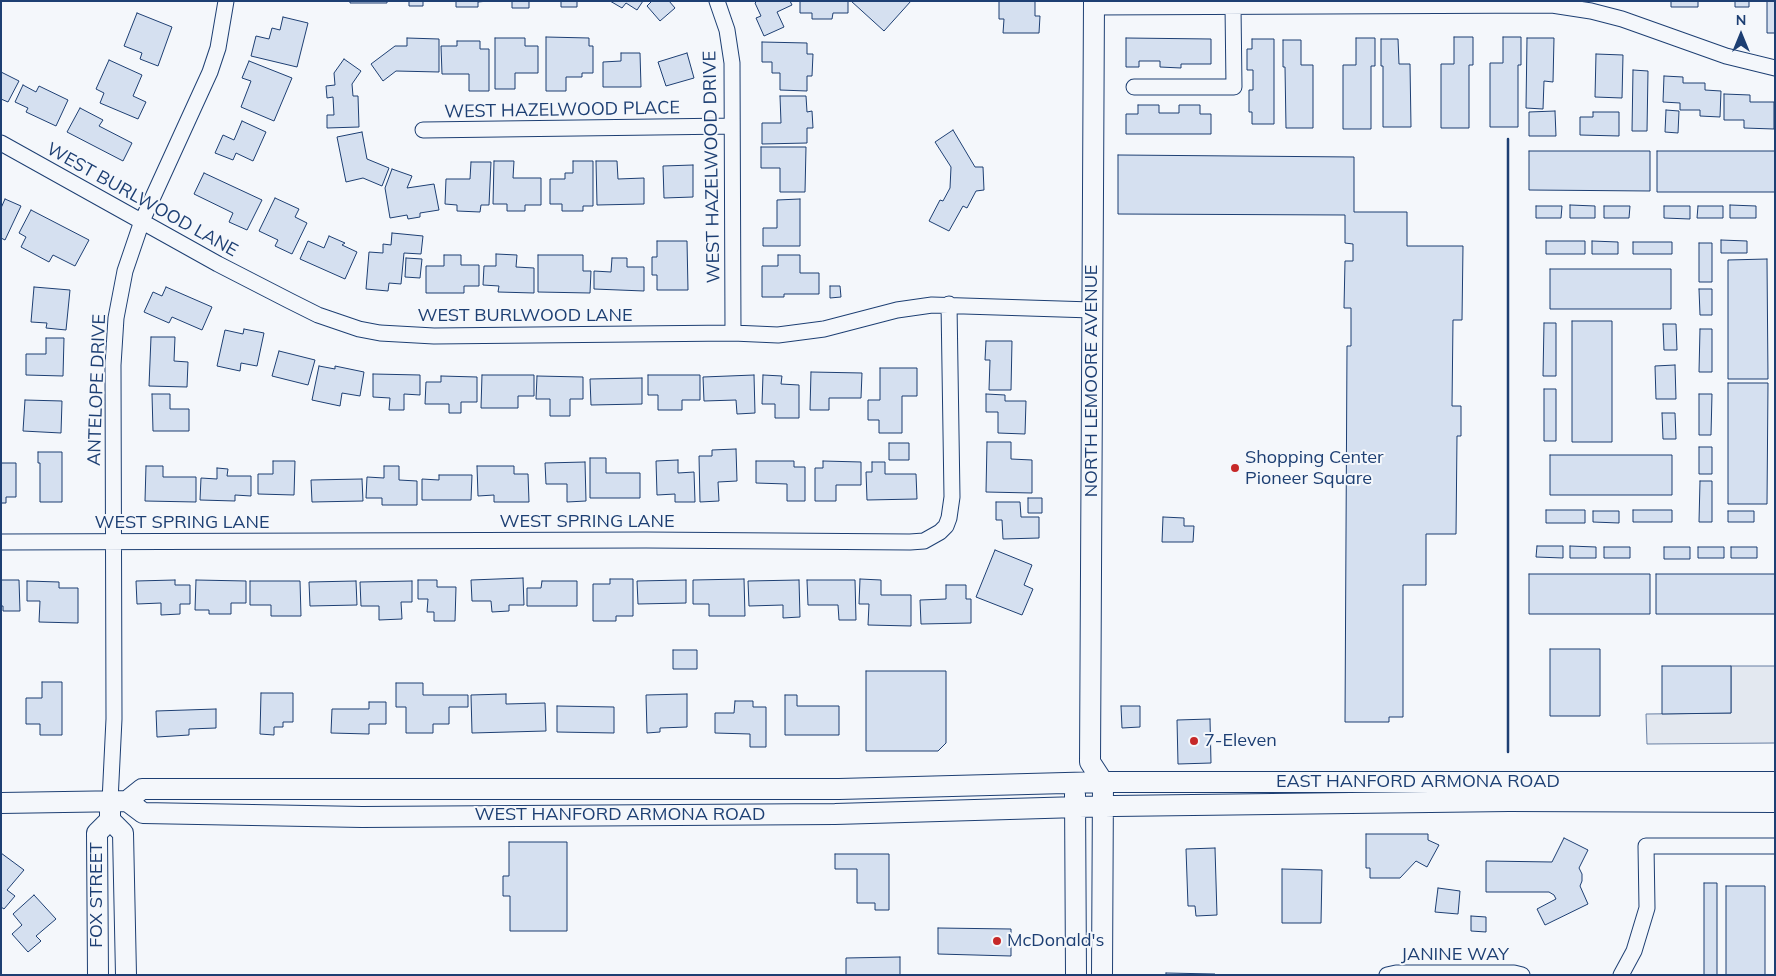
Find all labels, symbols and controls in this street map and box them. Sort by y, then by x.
north arrow [1716,10,1766,60]
text: N [1736,11,1746,29]
street label: WEST HAZELWOOD DRIVE [699,51,725,283]
street label: WEST HAZELWOOD PLACE [444,97,680,123]
street label: WEST BURLWOOD LANE [43,138,241,262]
street label: NORTH LEMOORE AVENUE [1081,265,1103,497]
street label: WEST BURLWOOD LANE [417,305,633,327]
street label: ANTELOPE DRIVE [84,314,110,466]
place label: Shopping Center Pioneer Square [1245,447,1384,489]
marker: Shopping Center Pioneer Square [1229,462,1241,474]
street label: WEST SPRING LANE [500,511,674,533]
street label: WEST SPRING LANE [95,512,269,534]
place label: 7-Eleven [1204,730,1277,752]
marker: 7-Eleven [1188,735,1200,747]
street label: EAST HANFORD ARMONA ROAD [1276,771,1560,793]
street label: WEST HANFORD ARMONA ROAD [475,804,765,826]
street label: FOX STREET [86,842,108,948]
place label: McDonald's [1007,930,1104,952]
marker: McDonald's [991,935,1003,947]
street label: JANINE WAY [1401,944,1509,966]

